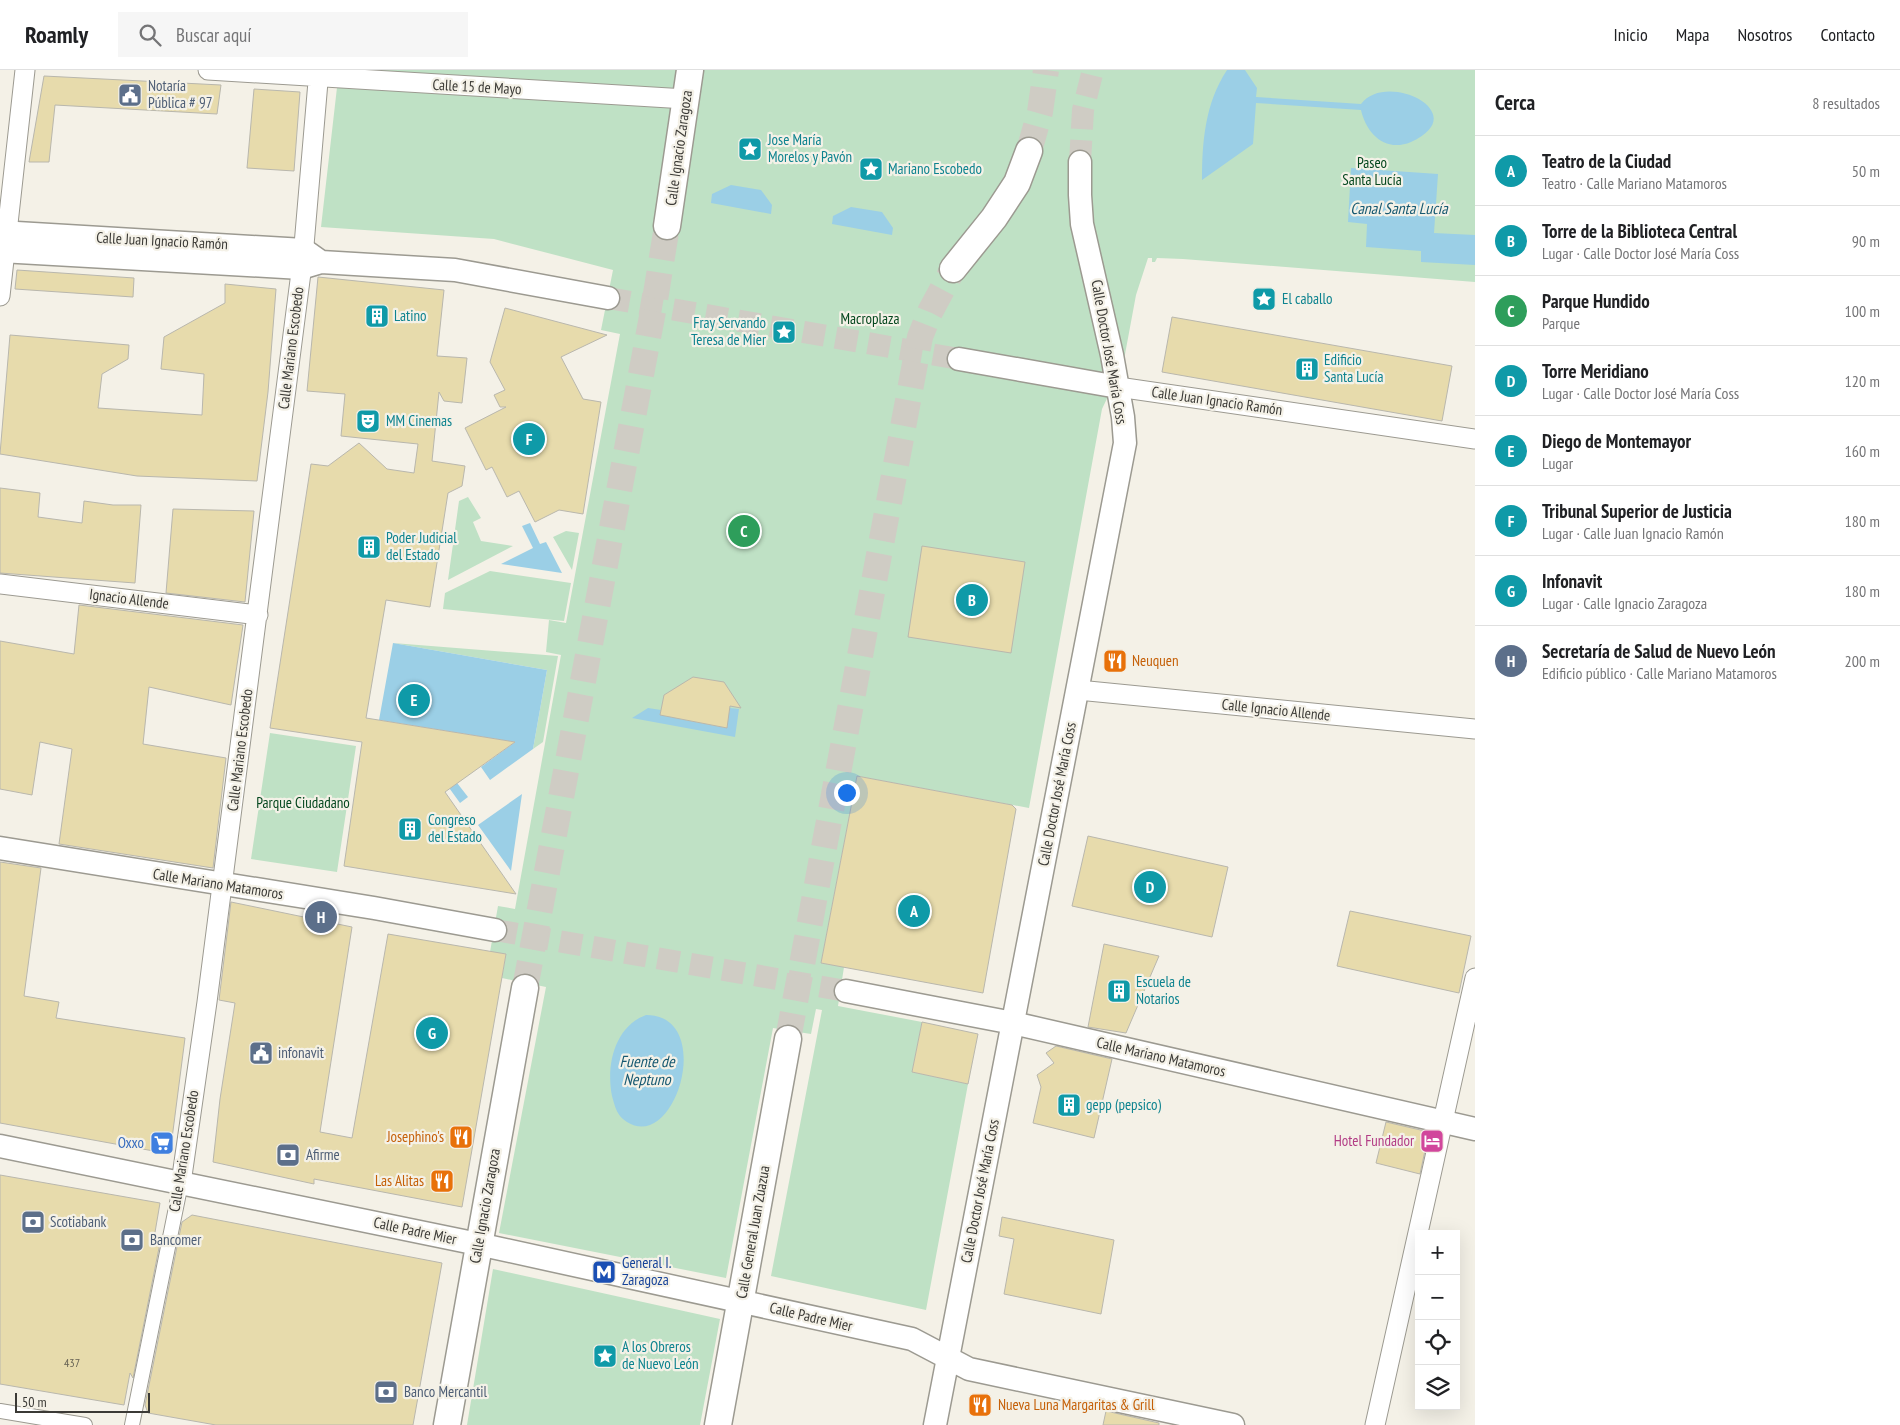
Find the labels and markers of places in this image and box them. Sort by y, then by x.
place label: Notaría Pública # 97 [148,76,213,112]
public building icon: Notaría Pública # 97 [117,82,143,108]
place label: Jose María Morelos y Pavón [767,130,852,166]
place icon: Jose María Morelos y Pavón [737,136,763,162]
place icon: Mariano Escobedo [858,156,884,182]
place label: Mariano Escobedo [888,159,982,178]
place icon: El caballo [1251,286,1277,312]
place label: El caballo [1282,289,1332,308]
building icon: Latino [364,303,390,329]
place label: Latino [394,306,426,325]
place label: Fray Servando Teresa de Mier [691,313,767,349]
place icon: Fray Servando Teresa de Mier [771,319,797,345]
place label: Edificio Santa Lucía [1324,350,1383,386]
building icon: Edificio Santa Lucía [1294,356,1320,382]
theatre icon: MM Cinemas [355,408,381,434]
place label: MM Cinemas [386,411,452,430]
pin: F [513,420,545,458]
pin: C [728,512,760,550]
place label: Poder Judicial del Estado [386,528,457,564]
building icon: Poder Judicial del Estado [356,534,382,560]
pin: B [956,581,988,619]
restaurant icon: Neuquen [1102,648,1128,674]
place label: Neuquen [1132,651,1179,670]
pin: E [398,681,430,719]
place label: Congreso del Estado [428,810,482,846]
building icon: Congreso del Estado [397,816,423,842]
pin: D [1134,868,1166,906]
pin: A [898,892,930,930]
pin: H [305,898,337,936]
place label: Escuela de Notarios [1136,972,1191,1008]
building icon: Escuela de Notarios [1106,978,1132,1004]
pin: G [416,1014,448,1052]
public building icon: infonavit [248,1040,274,1066]
place label: infonavit [278,1043,324,1062]
building icon: gepp (pepsico) [1056,1092,1082,1118]
place label: gepp (pepsico) [1086,1095,1162,1114]
restaurant icon: Josephino's [448,1124,474,1150]
place label: Josephino's [386,1127,444,1146]
hotel icon: Hotel Fundador [1419,1128,1445,1154]
supermarket icon: Oxxo [149,1130,175,1156]
place label: Hotel Fundador [1334,1131,1415,1150]
place label: Oxxo [118,1133,144,1152]
bank icon: Afirme [275,1142,301,1168]
place label: Afirme [306,1145,340,1164]
restaurant icon: Las Alitas [429,1168,455,1194]
place label: Las Alitas [375,1171,424,1190]
bank icon: Scotiabank [20,1209,46,1235]
place label: Scotiabank [50,1212,106,1231]
bank icon: Bancomer [119,1227,145,1253]
place label: Bancomer [150,1230,202,1249]
place label: General I. Zaragoza [622,1253,672,1289]
metro station icon: General I. Zaragoza [591,1259,617,1285]
place label: A los Obreros de Nuevo León [622,1337,699,1373]
place icon: A los Obreros de Nuevo León [592,1343,618,1369]
bank icon: Banco Mercantil [373,1379,399,1405]
place label: Banco Mercantil [404,1382,488,1401]
restaurant icon: Nueva Luna Margaritas & Grill [967,1392,993,1418]
place label: Nueva Luna Margaritas & Grill [998,1395,1155,1414]

